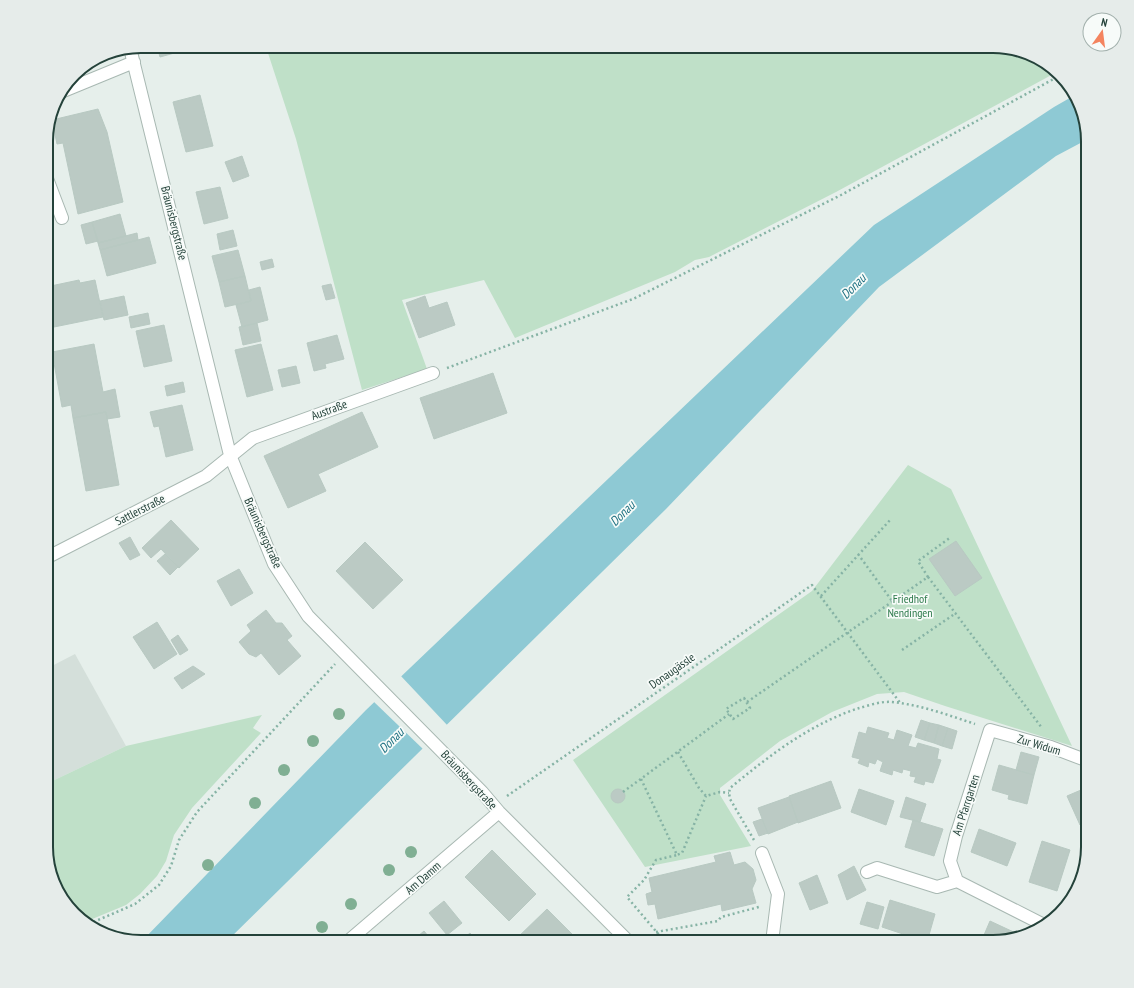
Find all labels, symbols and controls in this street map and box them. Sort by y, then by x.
north arrow [1082,12,1122,52]
text: N [1100,15,1109,30]
street label: Bräunisbergstraße [158,184,191,261]
water label: Donau [837,269,871,303]
street label: Austraße [309,396,349,423]
street label: Sattlerstraße [112,491,167,528]
street label: Bräunisbergstraße [241,495,286,570]
water label: Donau [606,496,640,530]
park label: Friedhof Nendingen [887,591,933,620]
street label: Donaugässle [646,649,698,692]
water label: Donau [375,723,409,757]
street label: Zur Widum [1016,731,1063,758]
street label: Bräunisbergstraße [438,747,501,813]
street label: Am Pfarrgarten [949,773,982,837]
street label: Am Damm [402,858,444,897]

